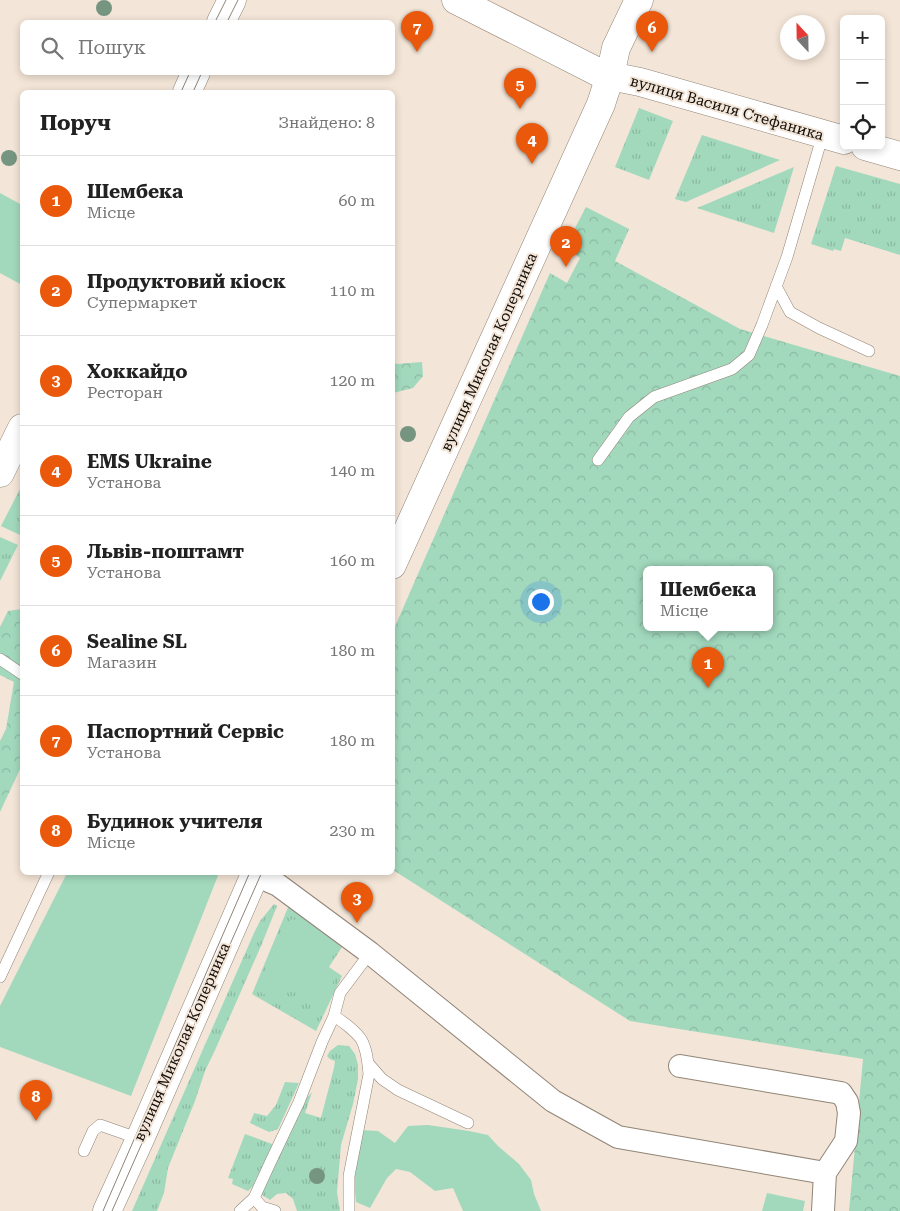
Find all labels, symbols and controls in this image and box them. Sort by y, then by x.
pin: 7 [401,11,433,52]
pin: 6 [636,11,668,52]
north arrow [780,15,825,60]
map controls [840,15,885,150]
button: + [840,15,885,60]
search box [20,20,395,75]
icon: search [38,34,66,62]
text: Пошук [78,36,146,59]
button: − [840,60,885,105]
pin: 5 [504,68,536,109]
street label: вулиця Василя Стефаника [628,72,826,144]
button: locate [840,105,885,150]
text: Поруч [40,111,111,135]
text: Знайдено: 8 [278,113,375,132]
pin: 4 [516,123,548,164]
text: Шембека [87,180,183,203]
text: 1 [52,191,60,210]
text: 60 m [338,191,375,210]
text: Місце [87,203,135,222]
pin: 2 [550,226,582,267]
street label: вулиця Миколая Коперника [437,250,541,454]
text: Продуктовий кіоск [87,270,286,293]
text: 2 [52,281,60,300]
text: 110 m [329,281,375,300]
text: Супермаркет [87,293,197,312]
text: Хоккайдо [87,360,187,383]
text: 3 [52,371,60,390]
text: 120 m [329,371,375,390]
text: Ресторан [87,383,163,402]
text: EMS Ukraine [87,450,212,473]
text: 4 [52,461,60,480]
text: 140 m [329,461,375,480]
text: Установа [87,473,161,492]
text: Львів-поштамт [87,540,244,563]
text: 5 [52,551,60,570]
text: 160 m [329,551,375,570]
text: Установа [87,563,161,582]
popup [643,566,773,631]
text: Шембека [660,578,756,601]
your location [528,589,554,615]
text: Місце [660,601,708,620]
text: Sealine SL [87,630,187,653]
text: 6 [52,641,60,660]
text: 180 m [329,641,375,660]
pin: 1 [692,647,724,688]
text: Магазин [87,653,157,672]
text: Паспортний Сервіс [87,720,284,743]
text: 7 [52,731,60,750]
text: 180 m [329,731,375,750]
text: Установа [87,743,161,762]
text: Будинок учителя [87,810,262,833]
text: 8 [52,821,60,840]
text: 230 m [329,821,375,840]
text: Місце [87,833,135,852]
pin: 3 [341,882,373,923]
street label: вулиця Миколая Коперника [130,940,234,1144]
pin: 8 [20,1080,52,1121]

